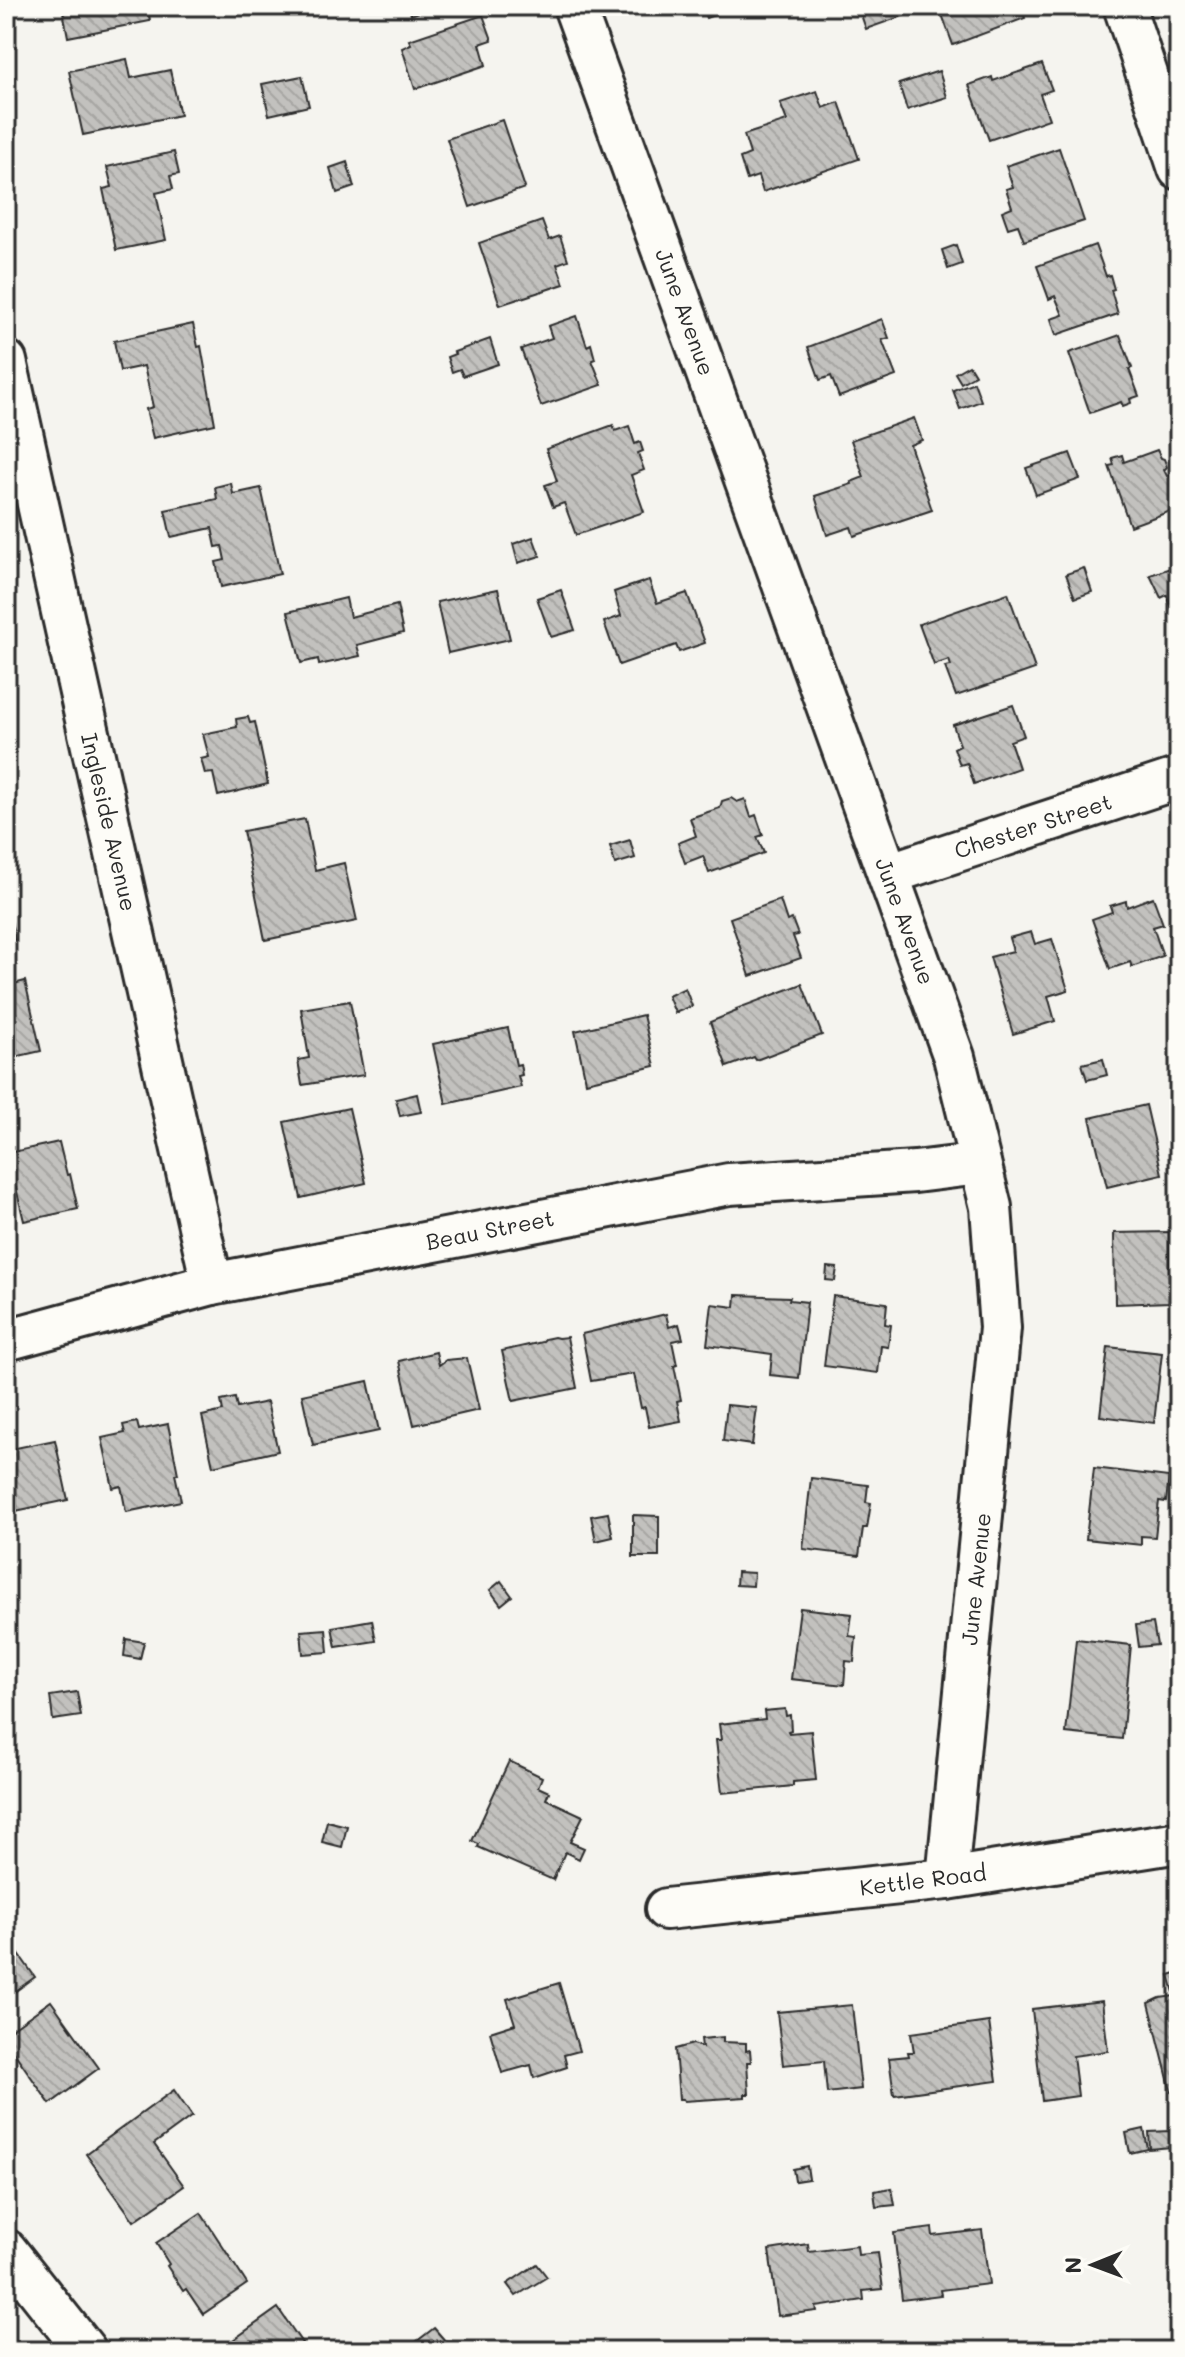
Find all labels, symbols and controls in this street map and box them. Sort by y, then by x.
street label: June Avenue [649,244,722,379]
street label: Ingleside Avenue [75,730,144,914]
street label: Chester Street [950,786,1115,865]
street label: June Avenue [869,853,942,988]
street label: Beau Street [423,1203,557,1256]
street label: June Avenue [954,1511,997,1647]
street label: Kettle Road [858,1857,988,1902]
north arrow [1053,2225,1133,2305]
text: N [1058,2257,1087,2274]

